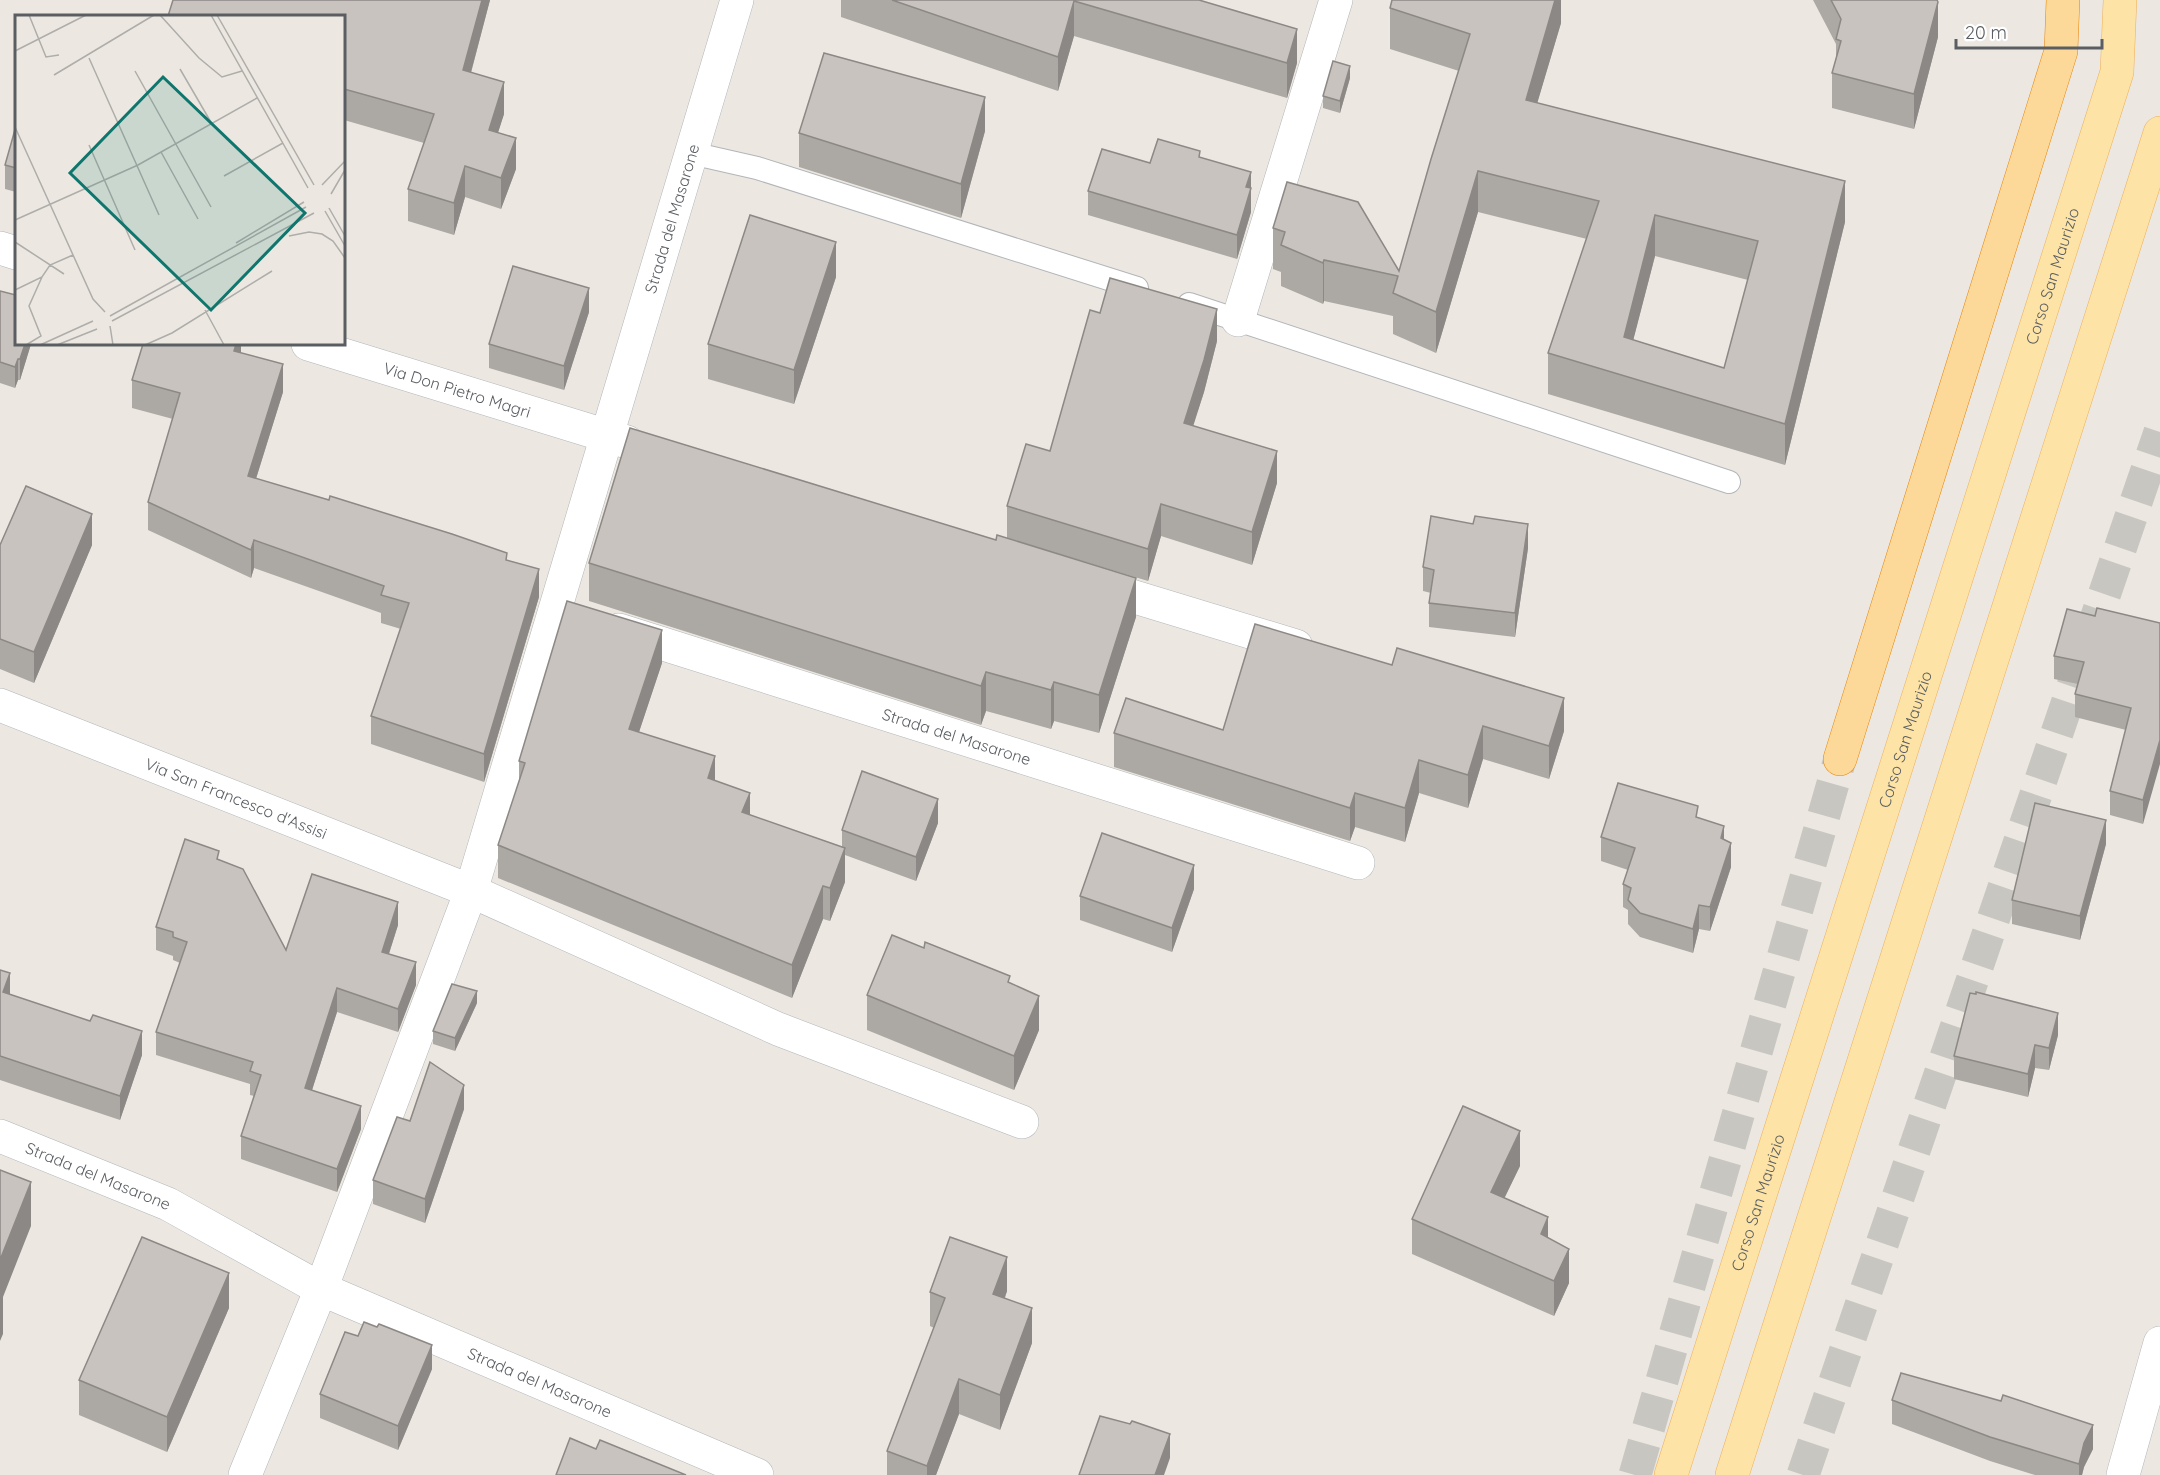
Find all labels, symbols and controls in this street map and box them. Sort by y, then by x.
scale bar [1956,12,2102,50]
inset map [15,15,345,345]
text: 20 m [1965,21,2007,44]
street label: Strada del Masarone [640,142,703,296]
street label: Corso San Maurizio [2021,205,2083,347]
street label: Via Don Pietro Magri [381,358,533,422]
street label: Corso San Maurizio [1874,668,1936,810]
street label: Strada del Masarone [880,704,1033,769]
street label: Via San Francesco d'Assisi [142,753,330,843]
street label: Corso San Maurizio [1727,1132,1789,1273]
street label: Strada del Masarone [23,1137,174,1214]
street label: Strada del Masarone [465,1343,615,1422]

